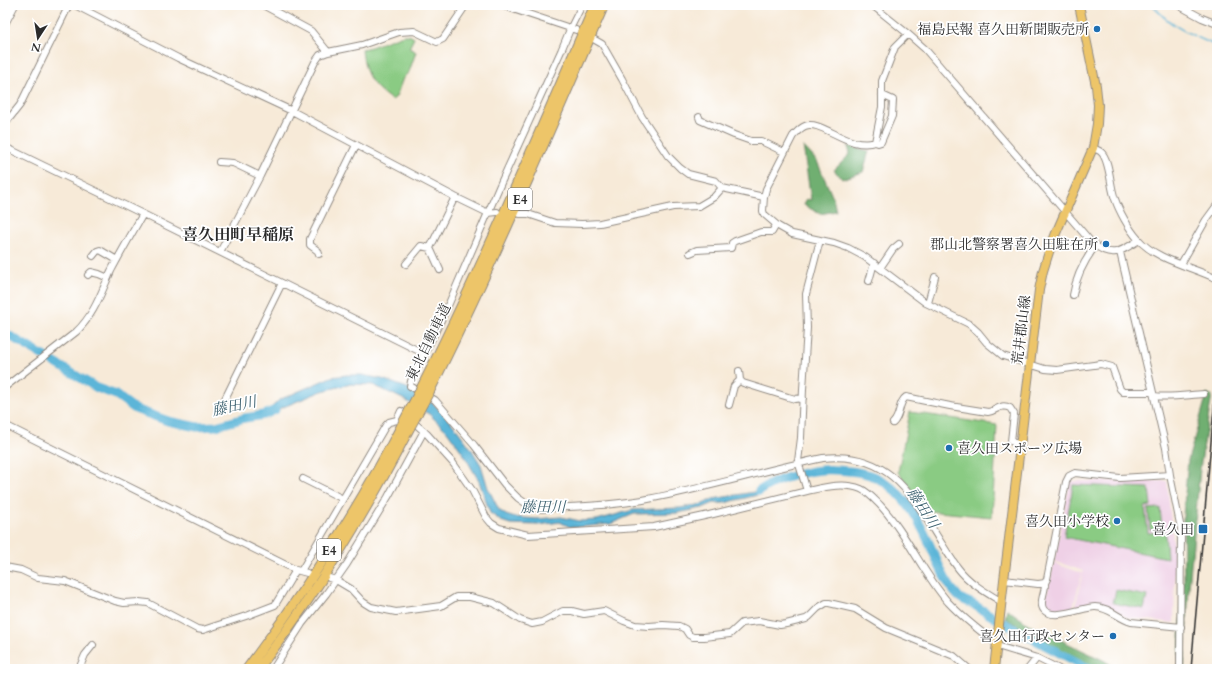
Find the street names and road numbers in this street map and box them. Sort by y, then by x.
road number: E4 [508,188,532,210]
street label: 荒井郡山線 [1008,294,1035,366]
street label: 東北自動車道 [401,300,455,384]
road number: E4 [317,539,341,561]

